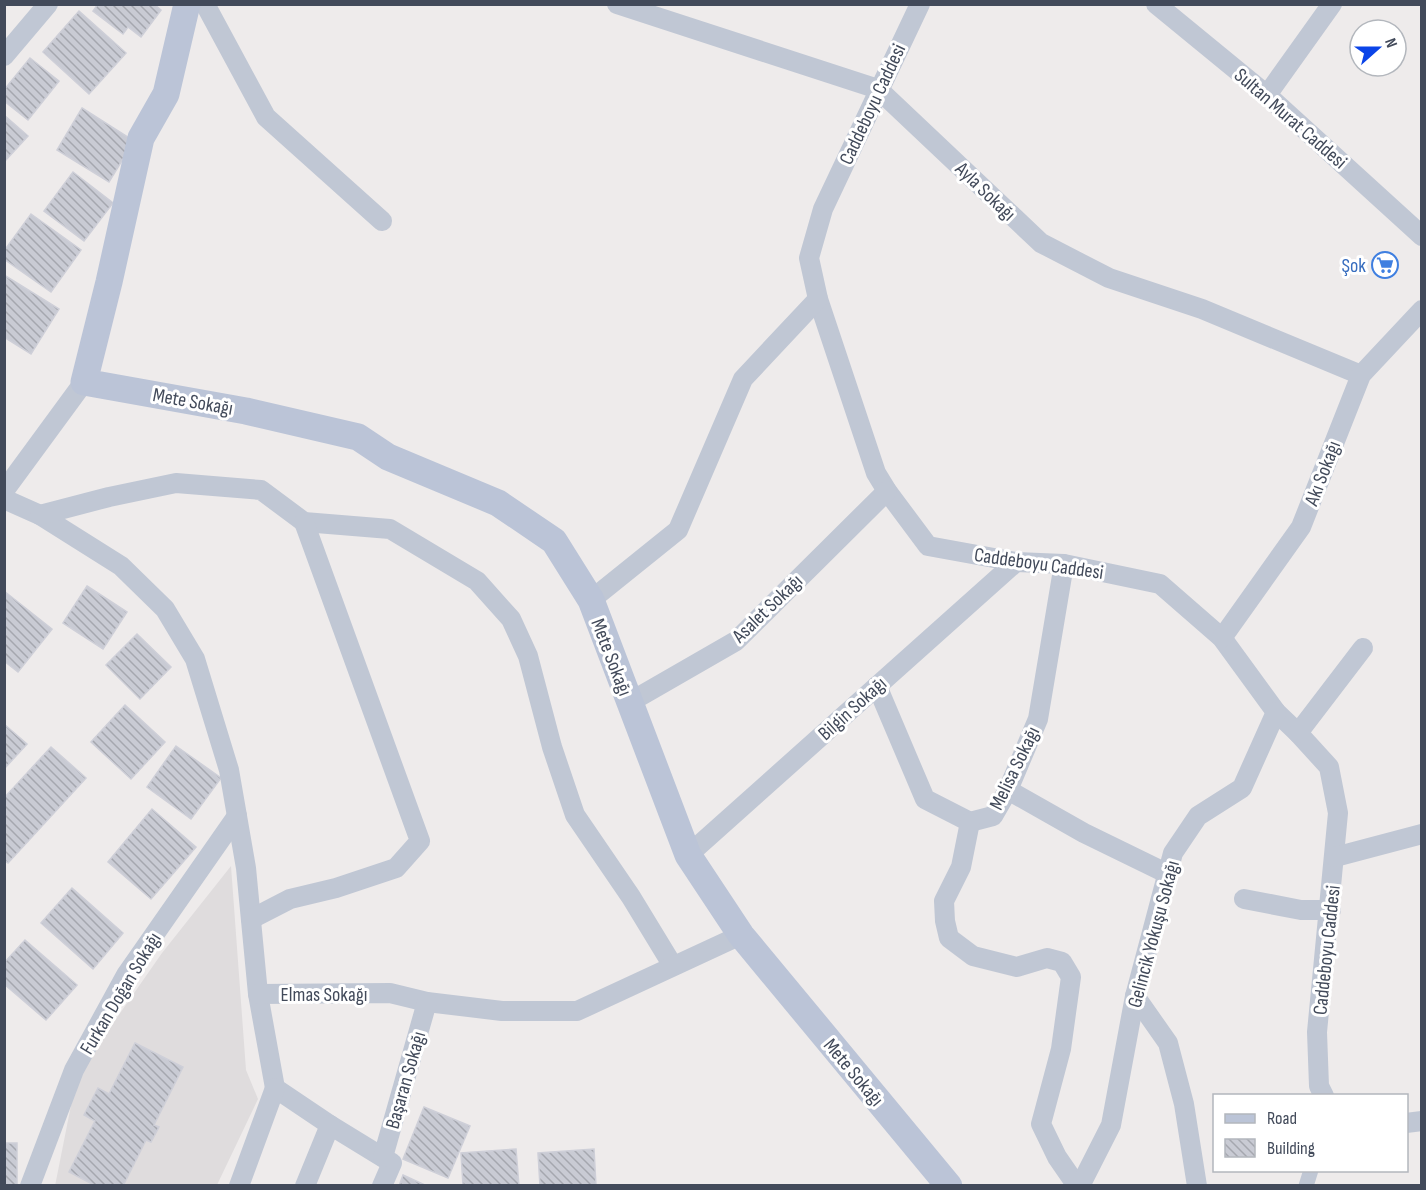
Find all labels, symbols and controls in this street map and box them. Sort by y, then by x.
north arrow [1348,18,1408,78]
text: N [1380,36,1401,51]
street label: Caddeboyu Caddesi [835,40,911,168]
street label: Sultan Murat Caddesi [1229,63,1352,174]
street label: Ayla Sokağı [949,157,1020,226]
supermarket icon: Şok [1370,250,1400,280]
place label: Şok [1342,254,1366,278]
street label: Mete Sokağı [151,383,235,421]
street label: Akı Sokağı [1299,438,1346,510]
street label: Caddeboyu Caddesi [973,543,1105,585]
street label: Asalet Sokağı [727,569,808,649]
street label: Mete Sokağı [585,615,637,699]
street label: Bilgin Sokağı [814,672,892,746]
street label: Melisa Sokağı [984,723,1045,814]
street label: Gelincik Yokuşu Sokağı [1123,858,1185,1010]
street label: Caddeboyu Caddesi [1308,884,1346,1016]
street label: Furkan Doğan Sokağı [75,928,167,1059]
street label: Elmas Sokağı [281,983,367,1007]
street label: Başaran Sokağı [381,1029,431,1132]
street label: Mete Sokağı [818,1034,888,1111]
legend [1213,1094,1408,1172]
text: Road [1267,1108,1297,1129]
text: Building [1267,1138,1315,1159]

